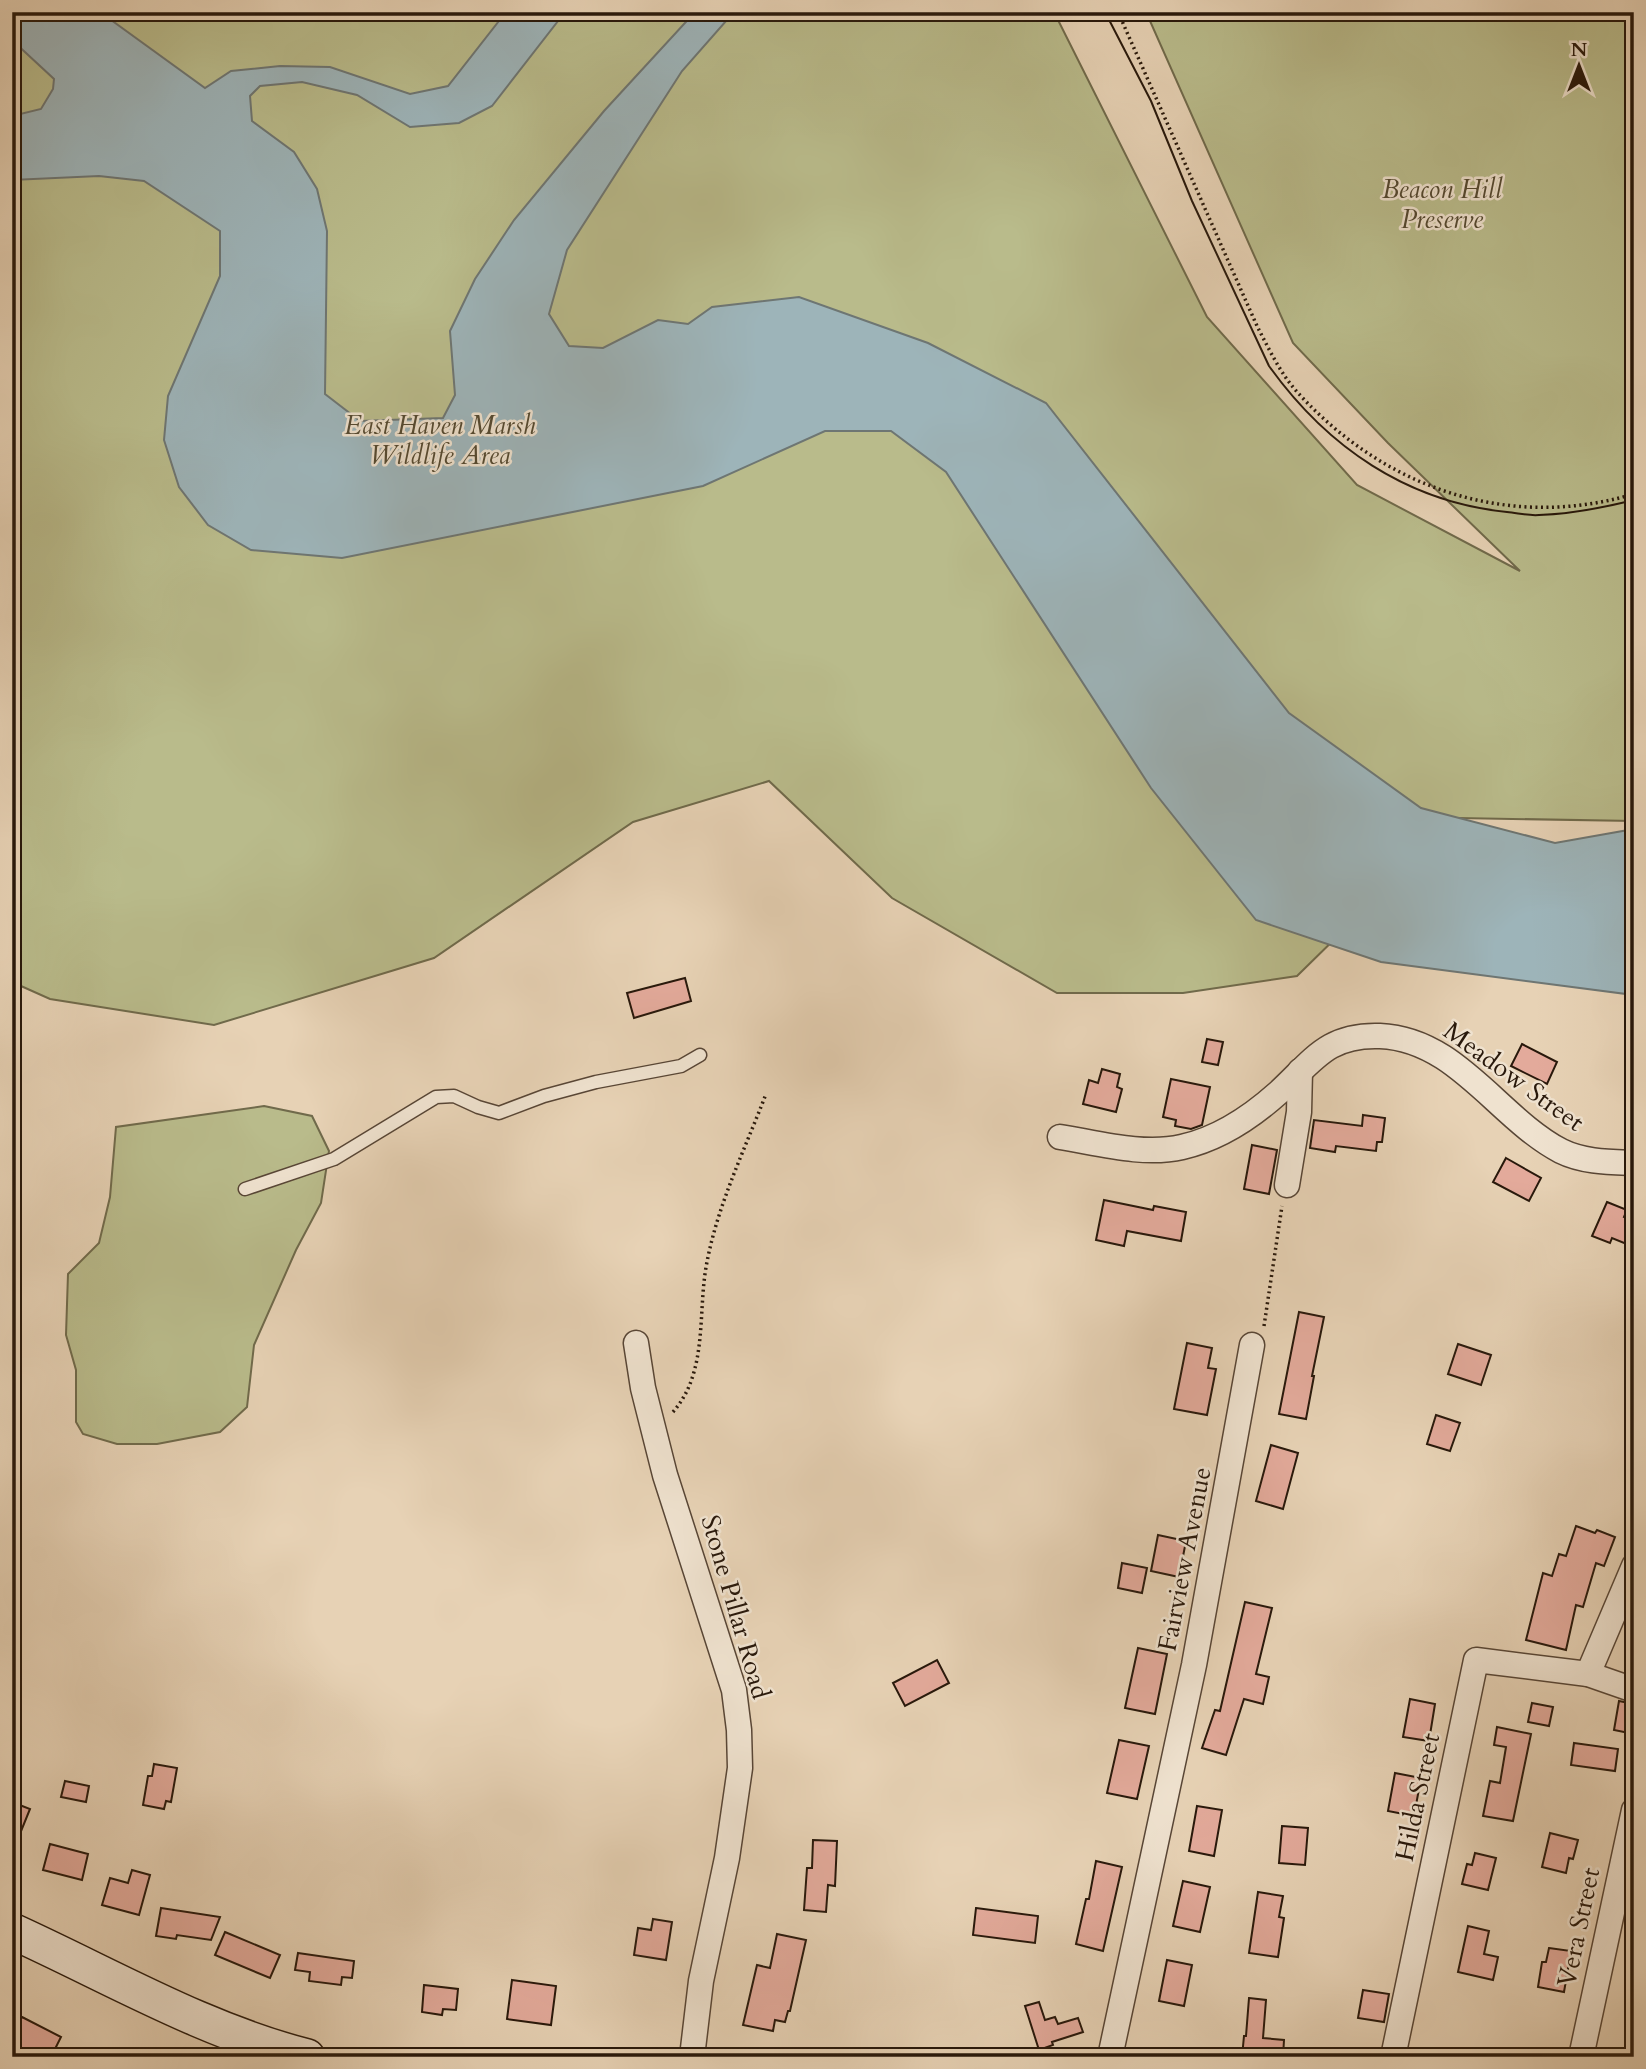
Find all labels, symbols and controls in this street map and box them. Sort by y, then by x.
north arrow [1544,32,1614,102]
text: N [1571,37,1588,63]
park label: Beacon Hill Preserve [1382,172,1503,237]
park label: East Haven Marsh Wildlife Area [345,408,536,473]
street label: Meadow Street [1436,1014,1591,1139]
street label: Fairview Avenue [1149,1464,1220,1654]
street label: Stone Pillar Road [693,1511,779,1703]
street label: Hilda Street [1387,1730,1448,1864]
street label: Vera Street [1549,1864,1608,1990]

